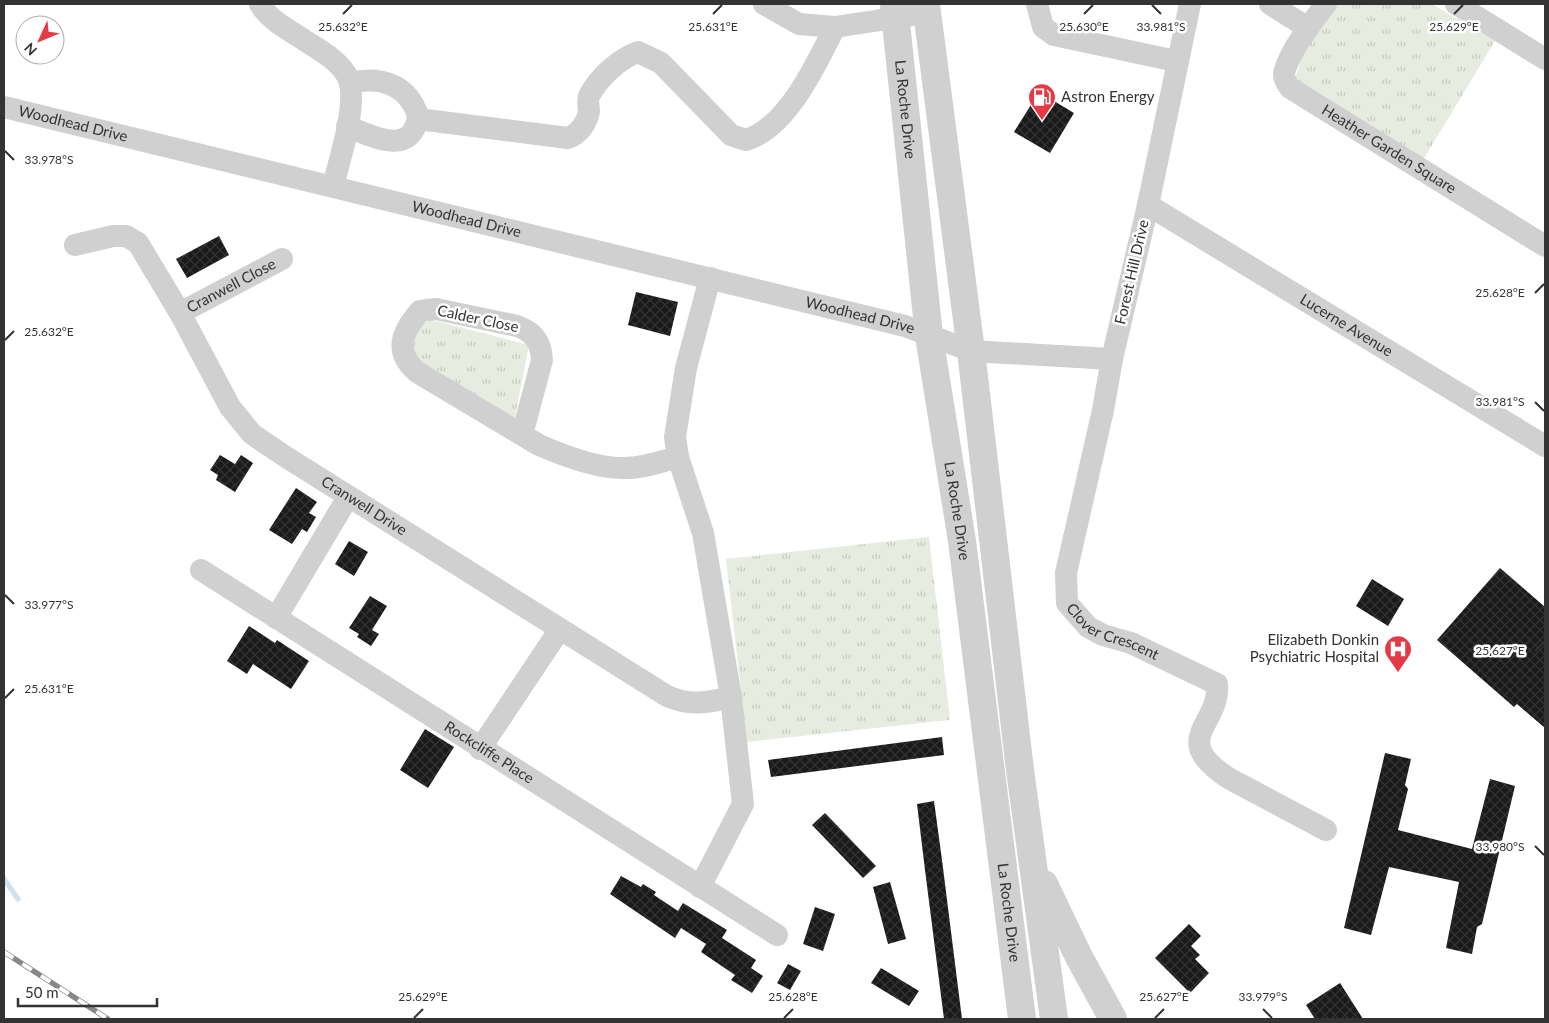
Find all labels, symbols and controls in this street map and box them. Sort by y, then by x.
north arrow [15,15,65,65]
text: 25.632°E [318,19,368,34]
text: 25.631°E [688,19,738,34]
text: 25.630°E [1059,19,1109,34]
text: 33.981°S [1136,19,1186,34]
text: 25.629°E [1429,19,1479,34]
text: N [20,40,40,59]
street label: La Roche Drive [892,59,920,160]
fuel station icon: Astron Energy [1027,82,1057,121]
place label: Astron Energy [1061,87,1155,105]
street label: Heather Garden Square [1319,100,1460,197]
street label: Woodhead Drive [17,101,130,145]
text: 33.978°S [24,152,74,167]
street label: Woodhead Drive [410,196,523,240]
street label: Forest Hill Drive [1110,218,1152,326]
street label: Cranwell Close [183,254,278,316]
text: 25.628°E [1475,285,1525,300]
street label: Lucerne Avenue [1297,289,1397,360]
street label: Woodhead Drive [804,292,918,337]
street label: Calder Close [436,301,521,335]
text: 25.632°E [24,324,74,339]
text: 33.981°S [1475,394,1525,409]
street label: La Roche Drive [941,460,974,561]
street label: Cranwell Drive [318,472,411,539]
text: 33.977°S [24,597,74,612]
street label: Clover Crescent [1063,599,1163,663]
place label: Elizabeth Donkin Psychiatric Hospital [1250,630,1379,665]
hospital icon: Elizabeth Donkin Psychiatric Hospital [1383,634,1413,673]
text: 25.627°E [1475,643,1525,658]
text: 25.631°E [24,681,74,696]
street label: Rockcliffe Place [441,717,538,787]
text: 33.980°S [1475,839,1525,854]
street label: La Roche Drive [995,862,1025,963]
scale bar [18,976,156,1008]
text: 50 m [25,983,59,1001]
text: 25.629°E [398,989,448,1004]
text: 25.628°E [768,989,818,1004]
text: 25.627°E [1139,989,1189,1004]
text: 33.979°S [1238,989,1288,1004]

